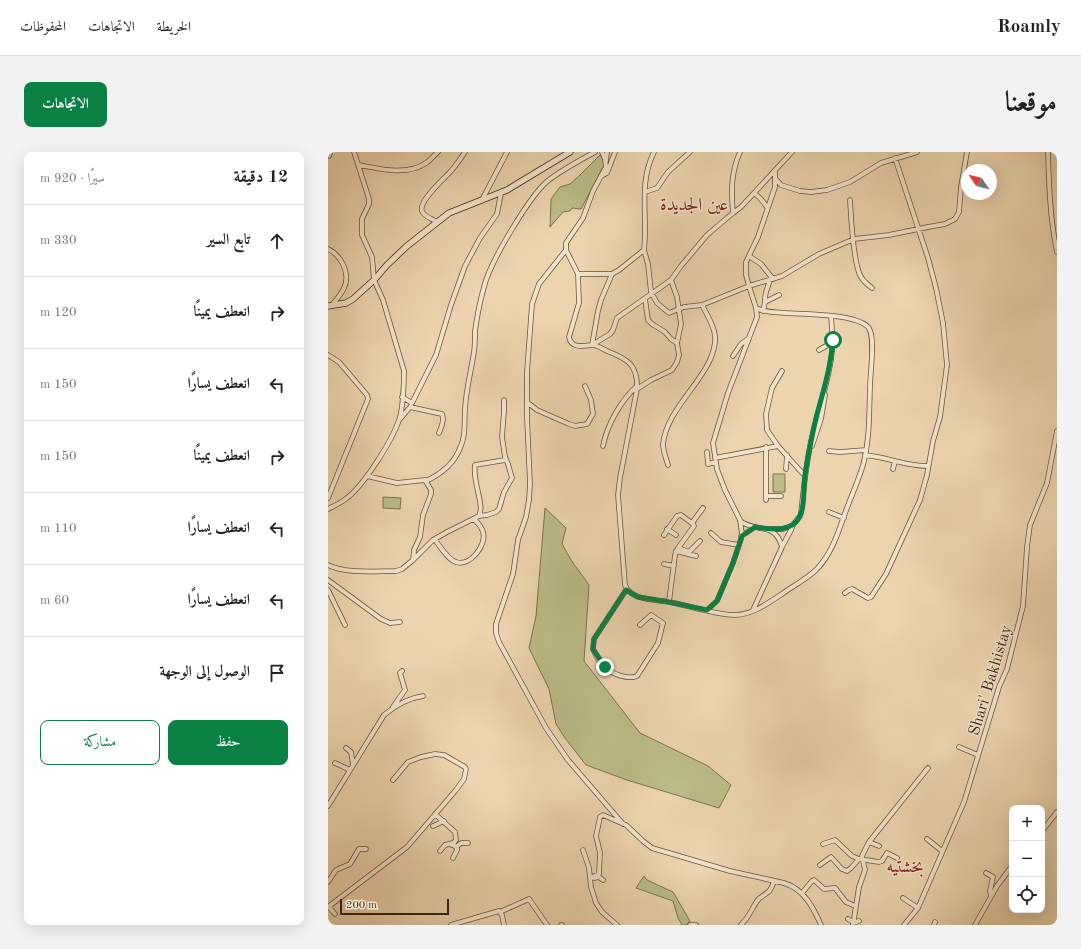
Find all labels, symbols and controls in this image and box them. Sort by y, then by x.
text: Roamly [997,18,1061,37]
text: المحفوظات [20,20,66,34]
text: الاتجاهات [88,20,135,34]
text: الخريطة [157,20,191,34]
button: الاتجاهات [24,82,107,127]
text: موقعنا [1005,90,1057,118]
north arrow [961,164,997,200]
text: 12 دقيقة [234,169,288,186]
text: سيرًا · 920 m [40,172,105,185]
district label: عين الجديدة [660,196,728,215]
icon: ahead [266,230,288,252]
text: تابع السير [207,233,250,248]
text: 330 m [40,234,77,247]
icon: right [266,302,288,324]
text: انعطف يمينًا [194,305,250,320]
text: 120 m [40,306,77,319]
route start [824,331,842,349]
icon: left [266,374,288,396]
text: انعطف يسارًا [188,377,250,392]
text: 150 m [40,378,77,391]
icon: right [266,446,288,468]
text: انعطف يمينًا [194,449,250,464]
text: 150 m [40,450,77,463]
icon: left [266,518,288,540]
text: انعطف يسارًا [188,521,250,536]
text: 110 m [40,522,77,535]
icon: left [266,590,288,612]
text: انعطف يسارًا [188,593,250,608]
text: 60 m [40,594,69,607]
street label: Shari' Bakhistay [966,623,1015,738]
route end [596,658,614,676]
icon: arrive [266,662,288,684]
text: الوصول إلى الوجهة [159,665,250,680]
button: مشاركة [40,720,160,765]
button: حفظ [168,720,288,765]
map controls [1009,805,1045,913]
button: + [1009,805,1045,841]
button: − [1009,841,1045,877]
district label: بخشتيه [886,858,924,877]
button: locate [1009,877,1045,913]
scale bar [340,897,449,916]
text: 200 m [346,900,377,911]

